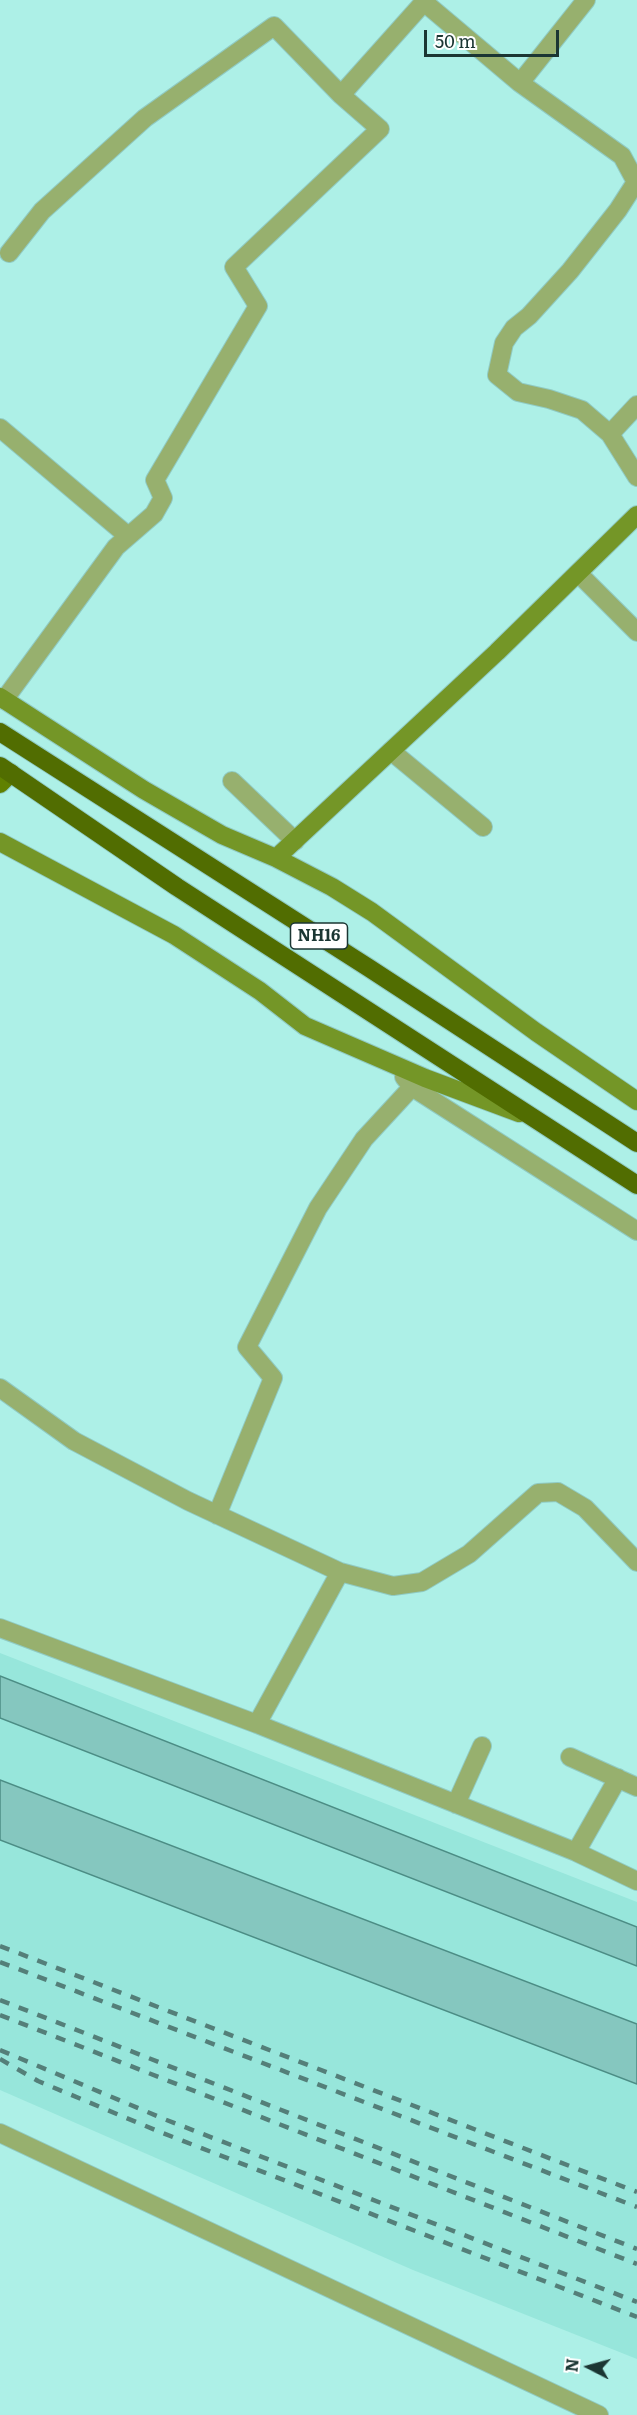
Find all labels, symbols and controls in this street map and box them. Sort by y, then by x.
scale bar [427,18,562,56]
text: 50 m [435,27,476,54]
road number: NH16 [290,923,348,949]
north arrow [559,2337,619,2397]
text: N [558,2357,584,2373]

